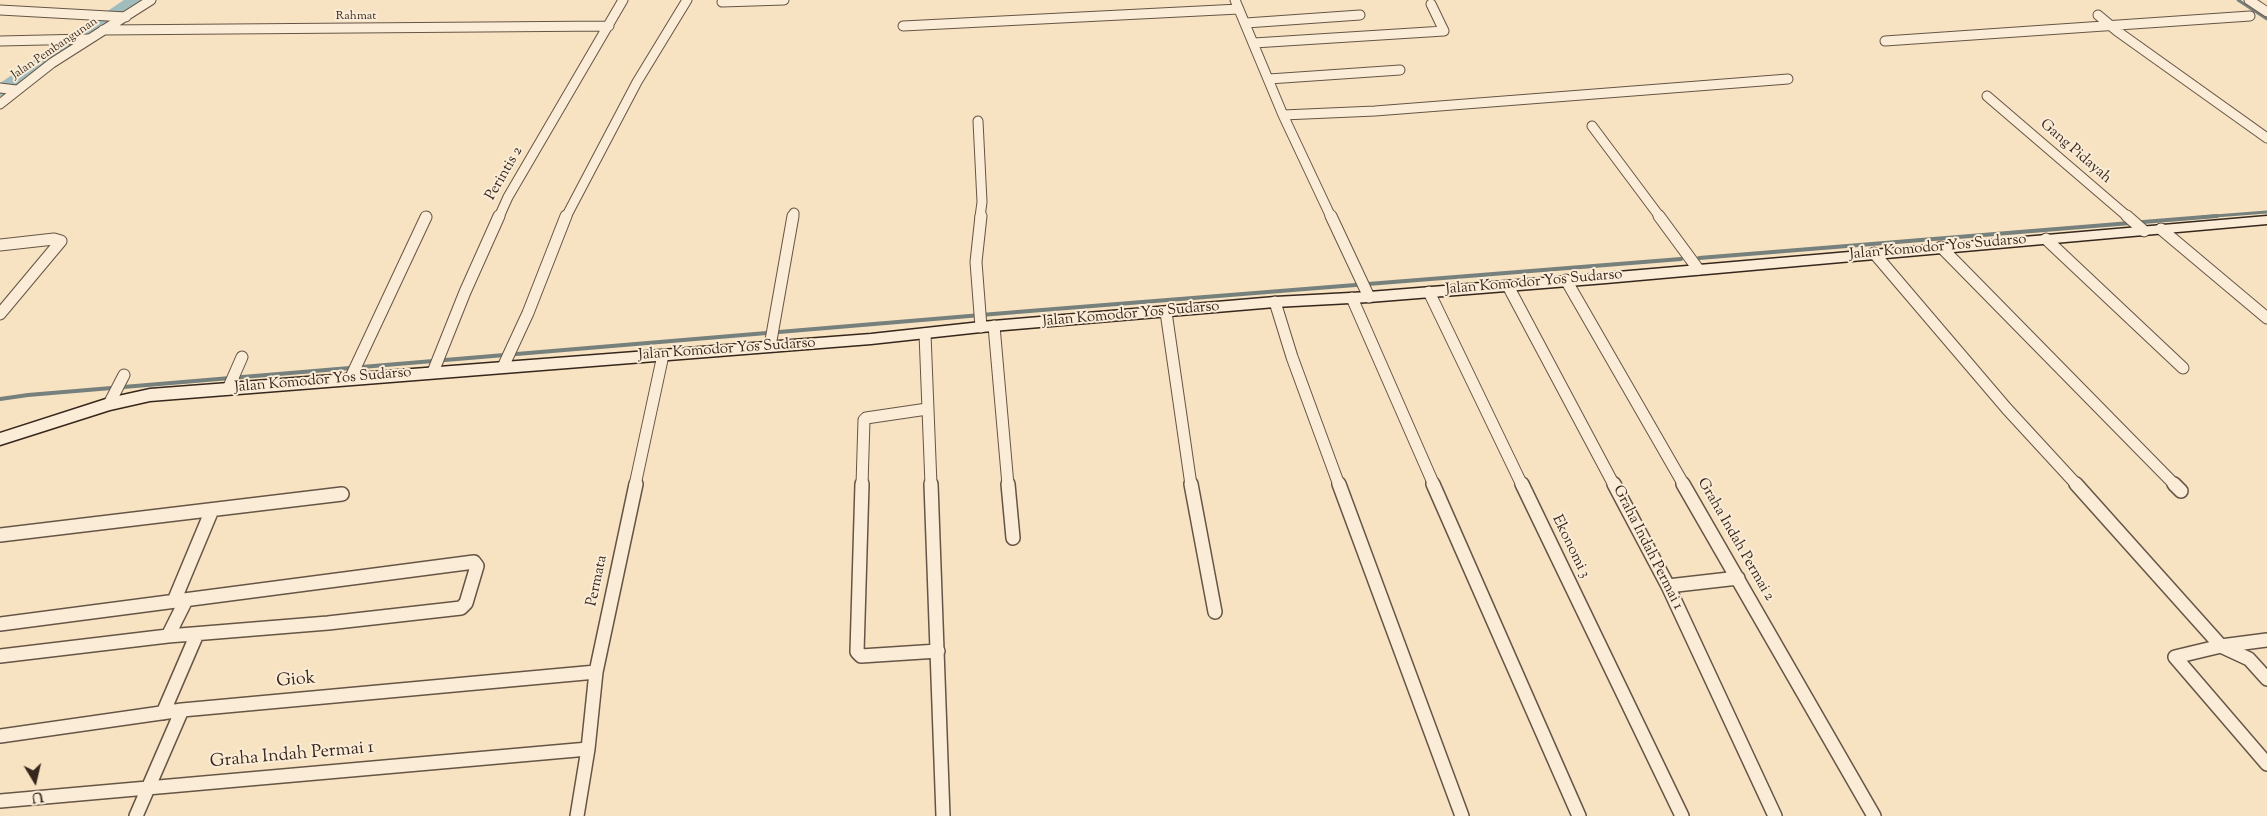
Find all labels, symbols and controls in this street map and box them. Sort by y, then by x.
street label: Rahmat [336,10,376,24]
street label: Jalan Pembangunan [9,15,101,83]
street label: Gang Pidayah [2035,116,2115,188]
street label: Perintis 2 [482,144,528,204]
street label: Jalan Komodor Yos Sudarso [1849,231,2027,265]
street label: Jalan Komodor Yos Sudarso [1445,266,1623,300]
street label: Jalan Komodor Yos Sudarso [1042,298,1220,332]
street label: Jalan Komodor Yos Sudarso [638,335,816,365]
street label: Jalan Komodor Yos Sudarso [234,364,412,398]
street label: Graha Indah Permai 2 [1692,475,1778,605]
street label: Graha Indah Permai 1 [1608,483,1686,613]
street label: Ekonomi 3 [1547,512,1593,582]
street label: Permata [584,554,612,608]
street label: Giok [275,669,317,693]
street label: Graha Indah Permai 1 [209,738,375,774]
north arrow [10,756,60,806]
text: U [30,785,45,807]

